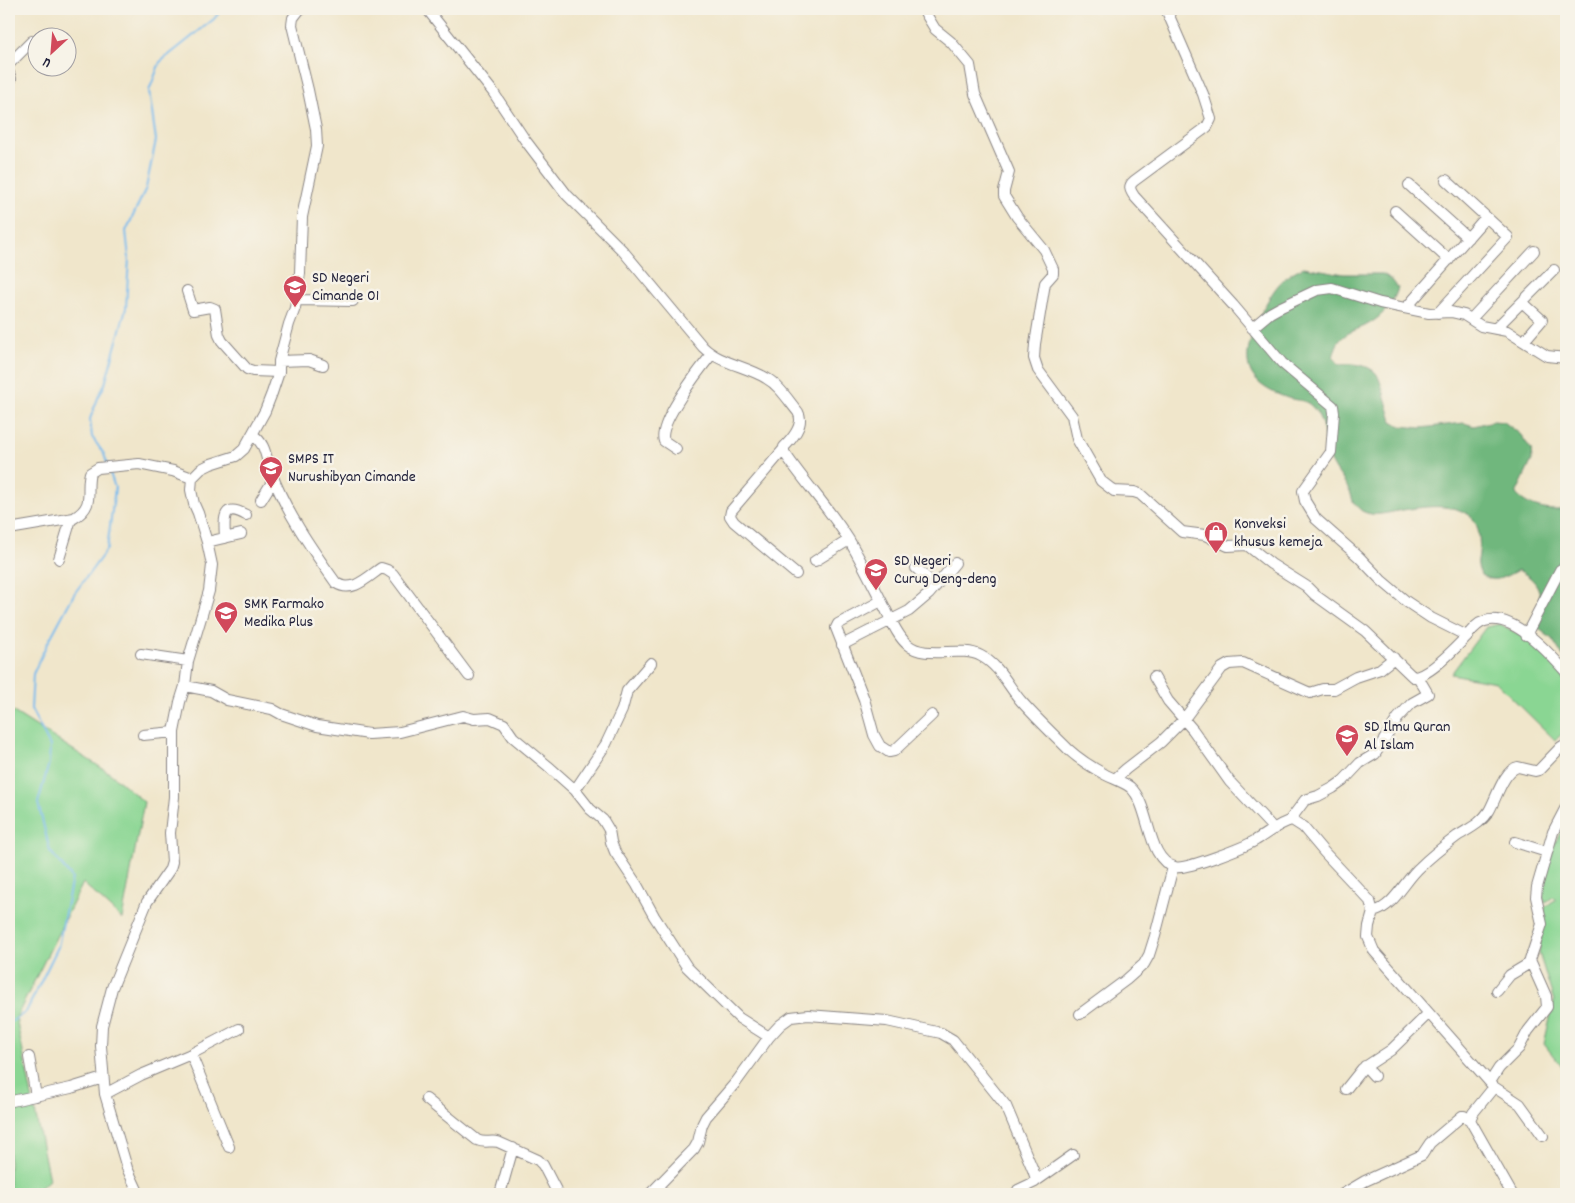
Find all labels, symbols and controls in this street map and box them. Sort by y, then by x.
north arrow [28,28,78,78]
text: U [40,51,55,72]
place label: SD Negeri Cimande 01 [312,267,379,308]
school or university icon: SD Negeri Cimande 01 [282,274,308,308]
place label: SMPS IT Nurushibyan Cimande [288,448,416,489]
school or university icon: SMPS IT Nurushibyan Cimande [258,455,284,489]
place label: Konveksi khusus kemeja [1234,513,1323,554]
shop icon: Konveksi khusus kemeja [1203,520,1229,554]
place label: SD Negeri Curug Deng-deng [894,550,996,591]
school or university icon: SD Negeri Curug Deng-deng [863,557,889,591]
place label: SMK Farmako Medika Plus [244,593,324,634]
school or university icon: SMK Farmako Medika Plus [213,600,239,634]
place label: SD Ilmu Quran Al Islam [1364,716,1450,757]
school or university icon: SD Ilmu Quran Al Islam [1334,723,1360,757]

